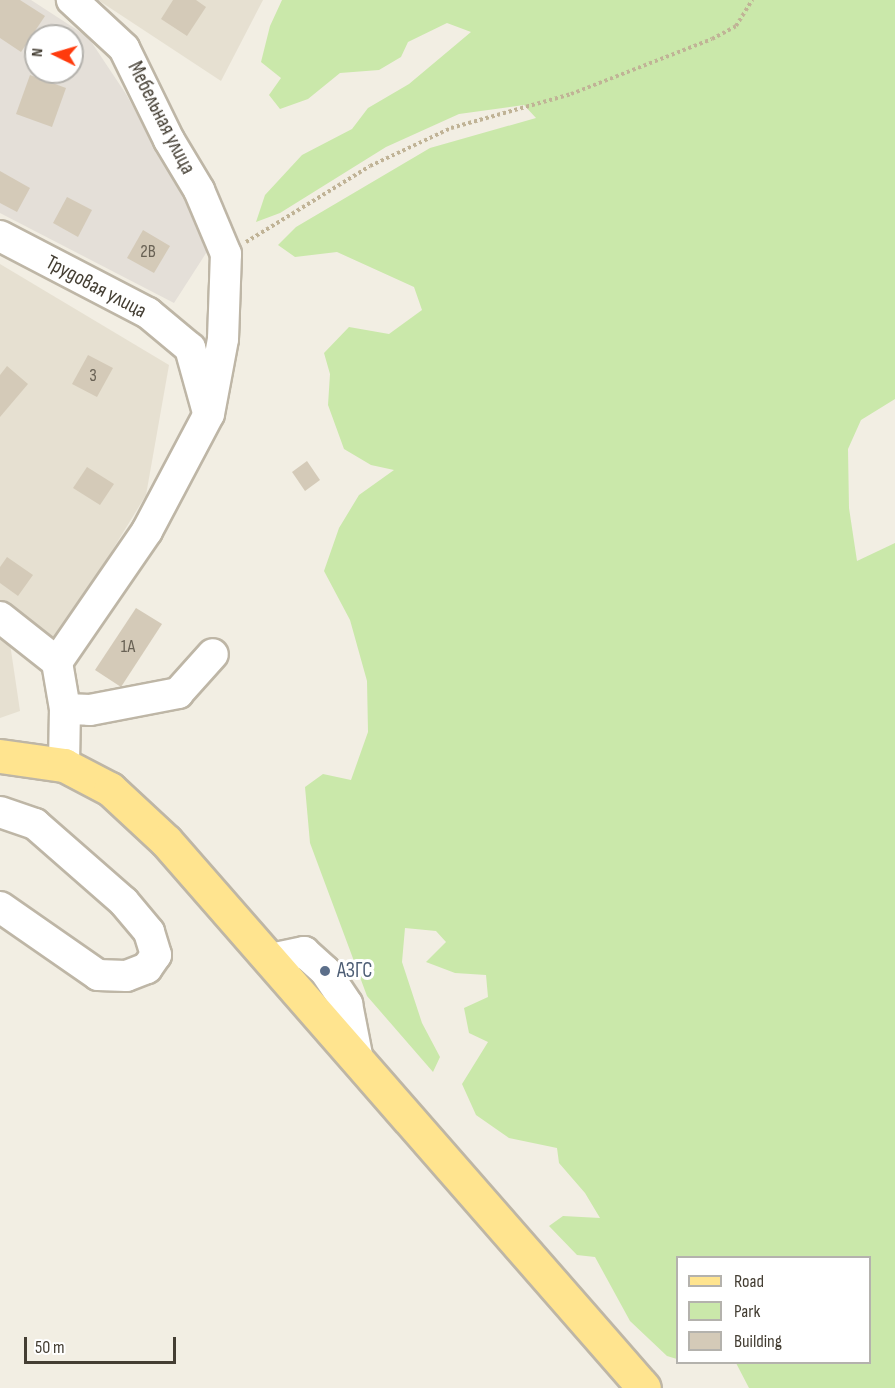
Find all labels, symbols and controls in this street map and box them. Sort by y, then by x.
north arrow [24,24,84,84]
text: N [28,47,47,58]
street label: Мебельная улица [122,57,200,179]
house number: 2В [140,241,156,263]
street label: Трудовая улица [41,250,151,324]
house number: 3 [89,365,97,387]
house number: 1А [121,636,135,658]
place label: АЗГС [337,958,373,984]
marker: АЗГС [318,964,332,978]
legend [676,1256,871,1364]
text: Road [734,1271,764,1292]
text: Park [734,1301,760,1322]
scale bar [27,1325,178,1363]
text: Building [734,1331,782,1352]
text: 50 m [35,1337,65,1358]

